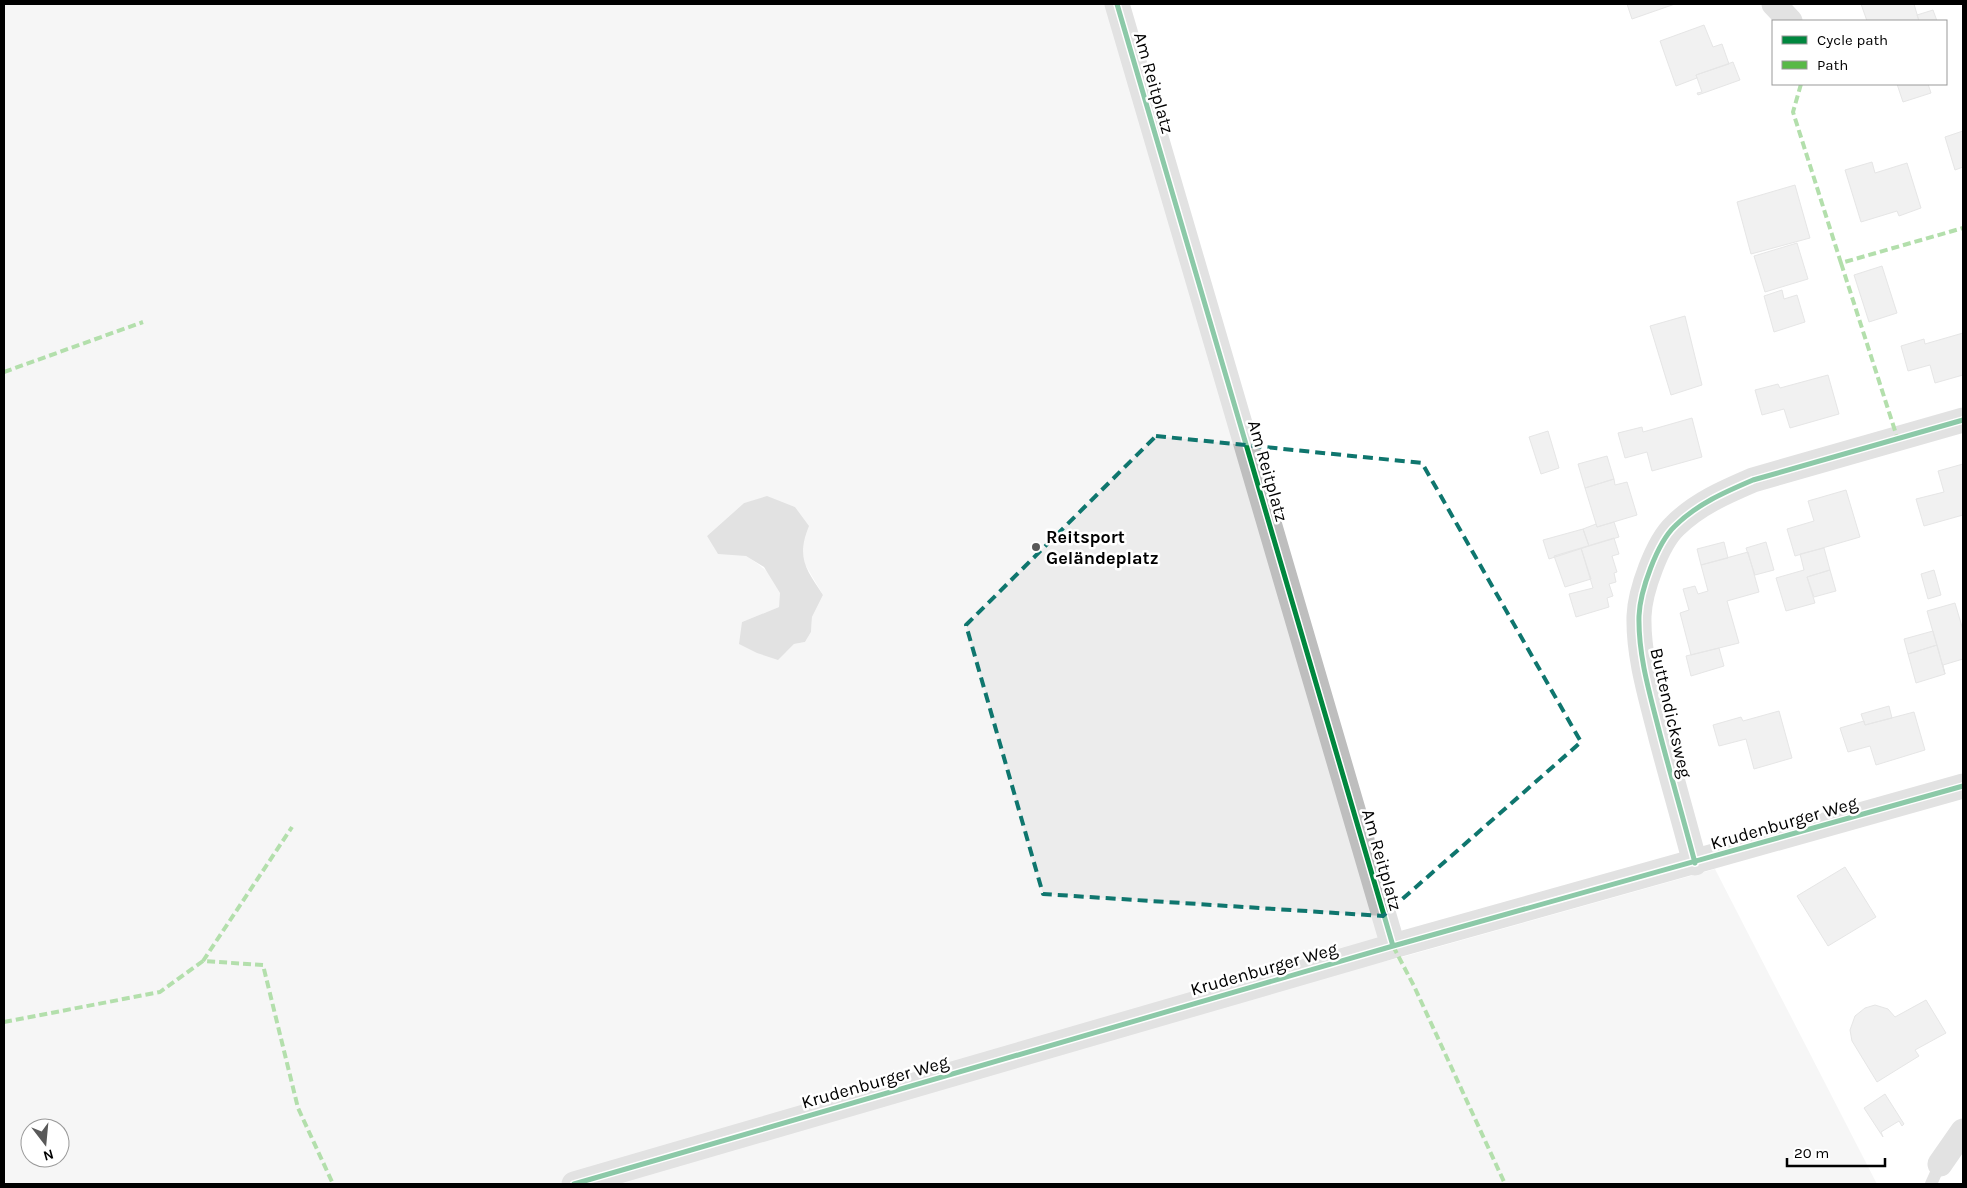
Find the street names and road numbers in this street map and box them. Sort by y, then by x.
street label: Am Reitplatz [1129,30,1179,136]
street label: Am Reitplatz [1243,418,1293,524]
street label: Buttendicksweg [1645,646,1697,780]
street label: Krudenburger Weg [1708,791,1860,855]
street label: Am Reitplatz [1357,807,1407,913]
street label: Krudenburger Weg [1188,937,1340,1001]
street label: Krudenburger Weg [799,1050,951,1114]

